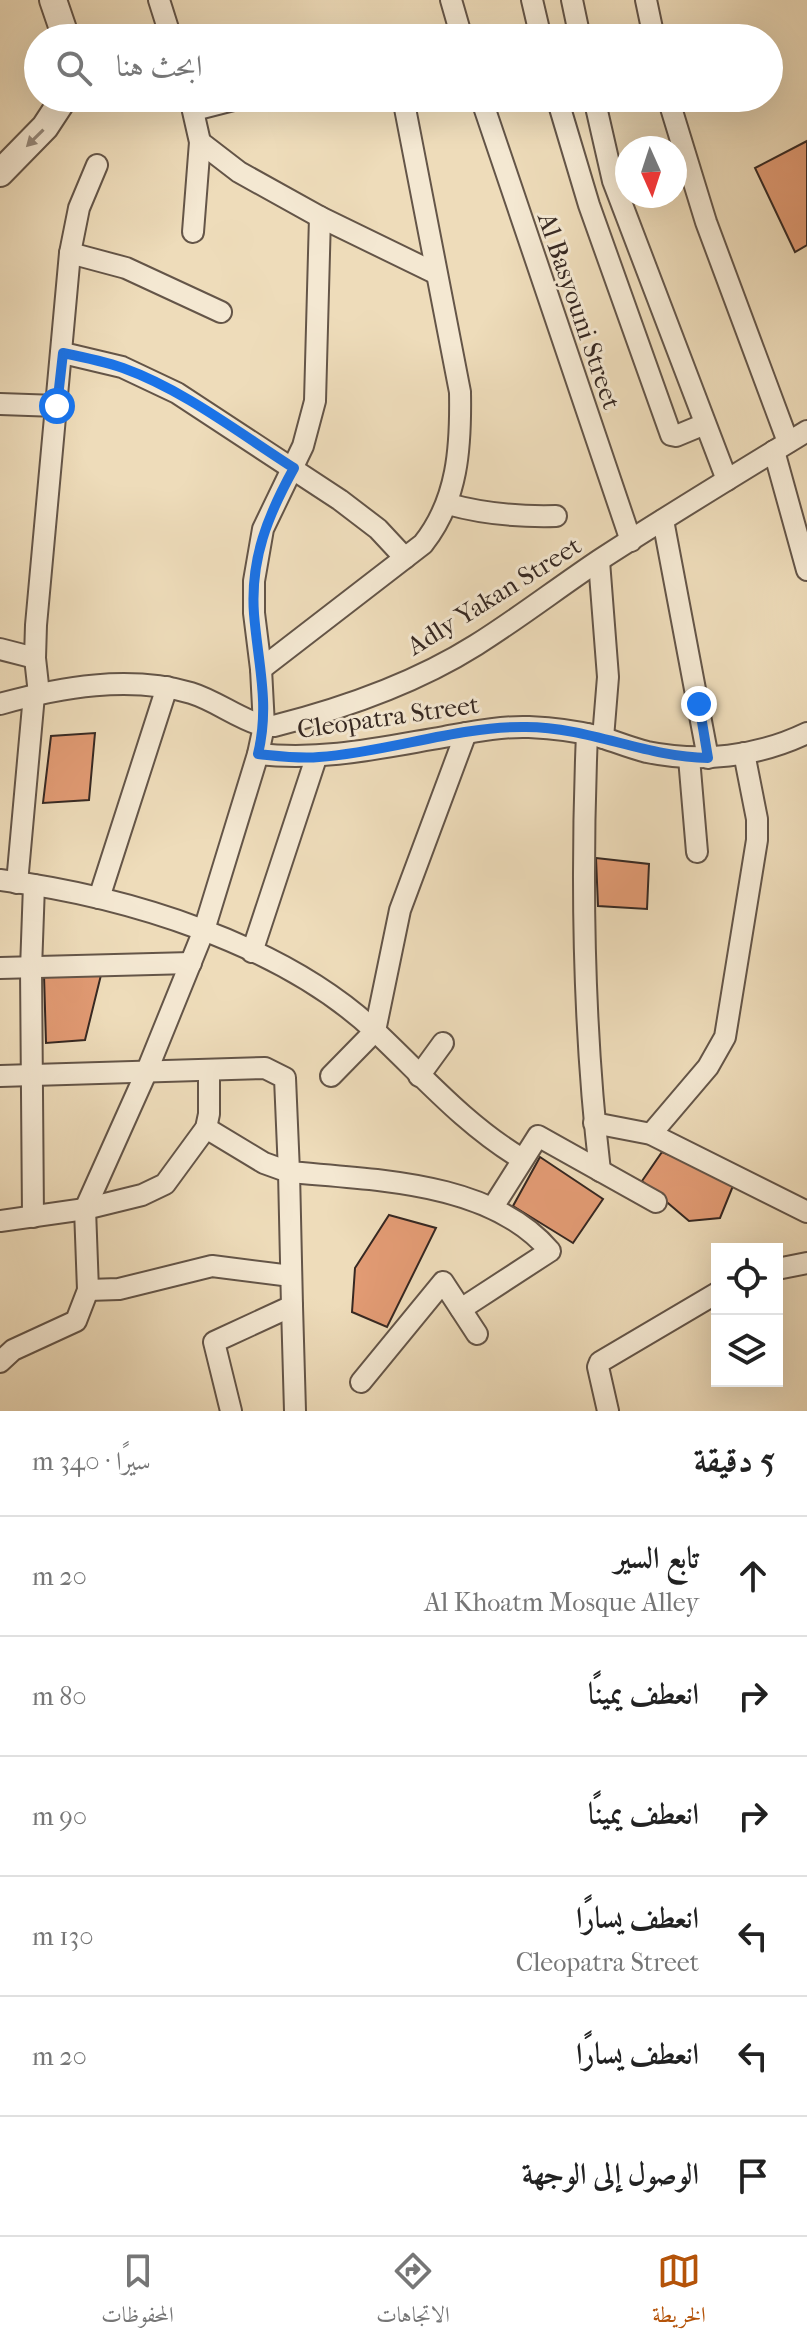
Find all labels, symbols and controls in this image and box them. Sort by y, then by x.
search box [24,24,783,112]
icon: search [52,46,96,90]
text: ابحث هنا [116,49,202,84]
one-way arrow [26,128,45,147]
north arrow [615,136,687,208]
street label: Al Basyouni Street [530,208,627,414]
route start [39,388,75,424]
street label: Adly Yakan Street [400,530,587,663]
route end [681,686,717,722]
street label: Cleopatra Street [295,689,482,745]
map controls [711,1243,783,1387]
button: locate [711,1243,783,1315]
button: layers [711,1315,783,1387]
text: 5 دقيقة [694,1440,775,1480]
text: سيرًا · 340 m [32,1446,151,1477]
text: تابع السير [614,1541,699,1576]
icon: ahead [731,1554,775,1598]
text: 20 m [32,1561,87,1592]
text: Al Khoatm Mosque Alley [424,1587,699,1618]
icon: right [731,1674,775,1718]
text: انعطف يمينًا [588,1677,699,1712]
text: 80 m [32,1681,87,1712]
icon: right [731,1794,775,1838]
text: انعطف يمينًا [588,1797,699,1832]
text: 90 m [32,1801,87,1832]
text: انعطف يسارًا [576,1901,699,1936]
icon: left [731,1914,775,1958]
text: 130 m [32,1921,94,1952]
text: Cleopatra Street [516,1947,699,1978]
icon: left [731,2034,775,2078]
text: انعطف يسارًا [576,2037,699,2072]
text: 20 m [32,2041,87,2072]
icon: arrive [731,2154,775,2198]
text: الوصول إلى الوجهة [522,2157,699,2192]
tab: المحفوظات [101,2249,174,2336]
tab: الاتجاهات [376,2249,450,2336]
tab: الخريطة [652,2249,706,2336]

